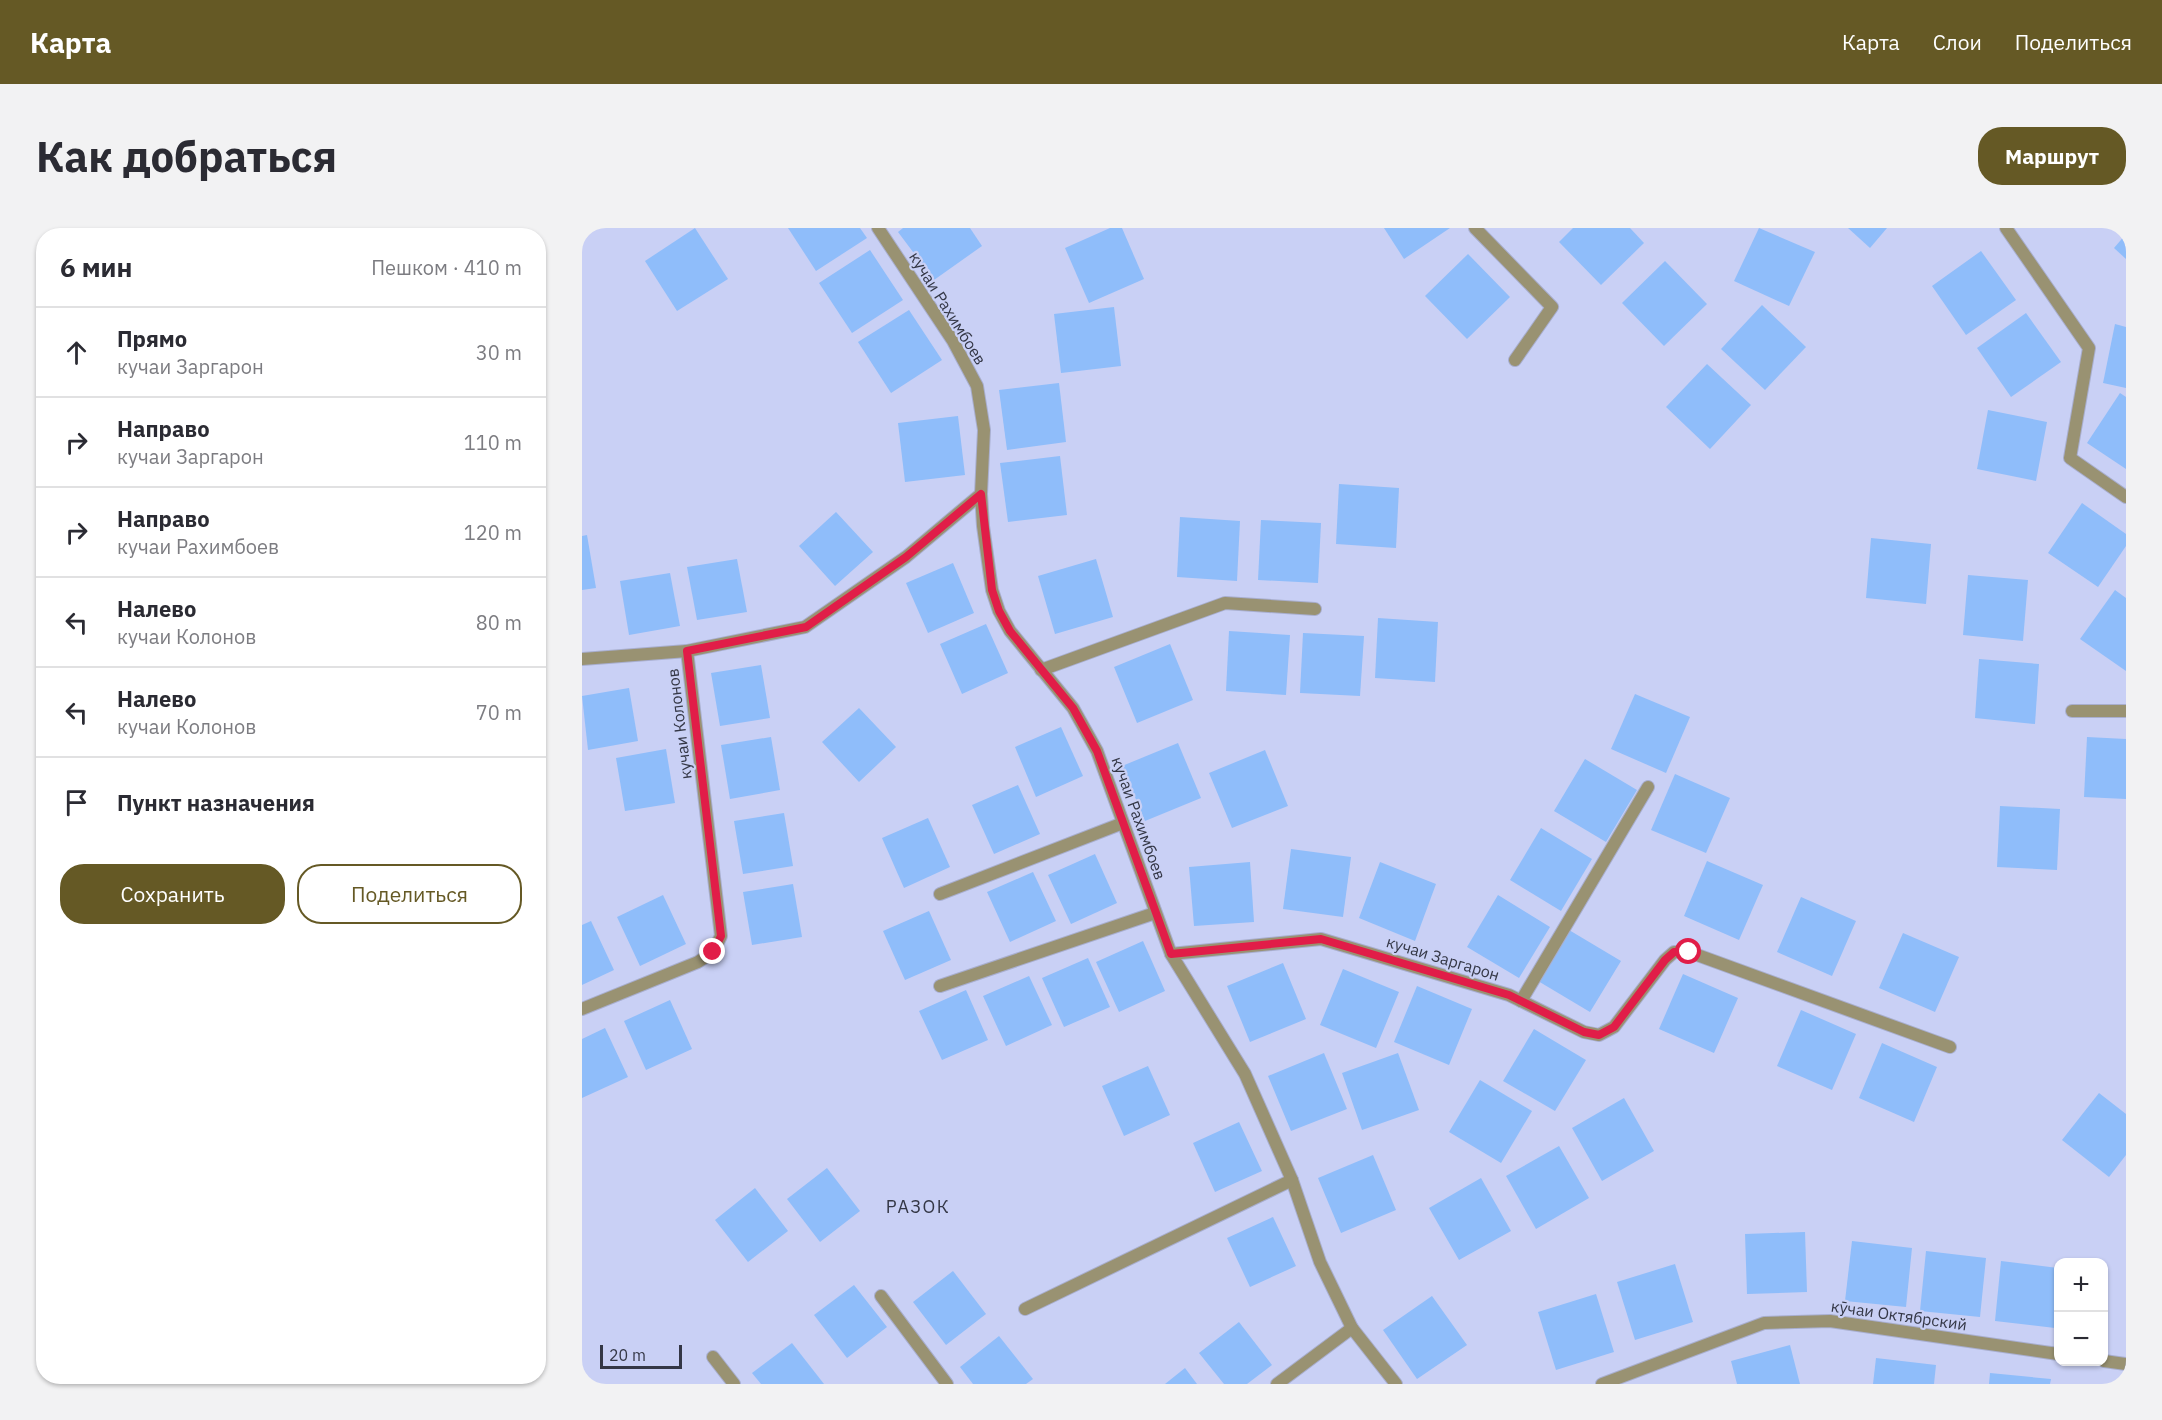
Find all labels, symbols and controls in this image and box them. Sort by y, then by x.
text: Карта [30,24,111,61]
text: Карта [1842,28,1900,56]
text: Слои [1933,28,1982,56]
text: Поделиться [2015,28,2132,56]
button: Маршрут [1978,127,2126,185]
text: Как добраться [36,129,337,184]
street label: кучаи Рахимбоев [905,248,991,368]
text: 6 мин [60,250,132,284]
text: Пешком · 410 m [371,254,522,281]
text: Прямо [117,324,187,353]
icon: ahead [60,336,93,369]
text: 30 m [476,339,522,366]
text: кучаи Заргарон [117,353,264,380]
text: Направо [117,414,210,443]
icon: right [60,426,93,459]
text: 110 m [464,429,522,456]
text: кучаи Заргарон [117,443,264,470]
text: Направо [117,504,210,533]
icon: right [60,516,93,549]
text: 120 m [464,519,522,546]
text: кучаи Рахимбоев [117,533,279,560]
text: Налево [117,594,196,623]
icon: left [60,606,93,639]
text: 80 m [476,609,522,636]
text: кучаи Колонов [117,623,256,650]
street label: кучаи Колонов [662,667,696,781]
text: Налево [117,684,196,713]
icon: left [60,696,93,729]
text: 70 m [476,699,522,726]
text: кучаи Колонов [117,713,256,740]
street label: кучаи Рахимбоев [1107,754,1171,882]
icon: arrive [60,786,93,819]
text: Пункт назначения [117,788,315,817]
button: Сохранить [60,864,285,924]
button: Поделиться [297,864,522,924]
street label: кучаи Заргарон [1384,931,1502,985]
route end [699,938,725,964]
route start [1675,938,1701,964]
district label: РАЗОК [886,1195,950,1218]
map controls [2054,1258,2108,1366]
button: + [2054,1258,2108,1312]
street label: кӯчаи Октябрский [1830,1296,1968,1334]
button: − [2054,1312,2108,1366]
scale bar [600,1342,682,1370]
text: 20 m [609,1345,646,1365]

